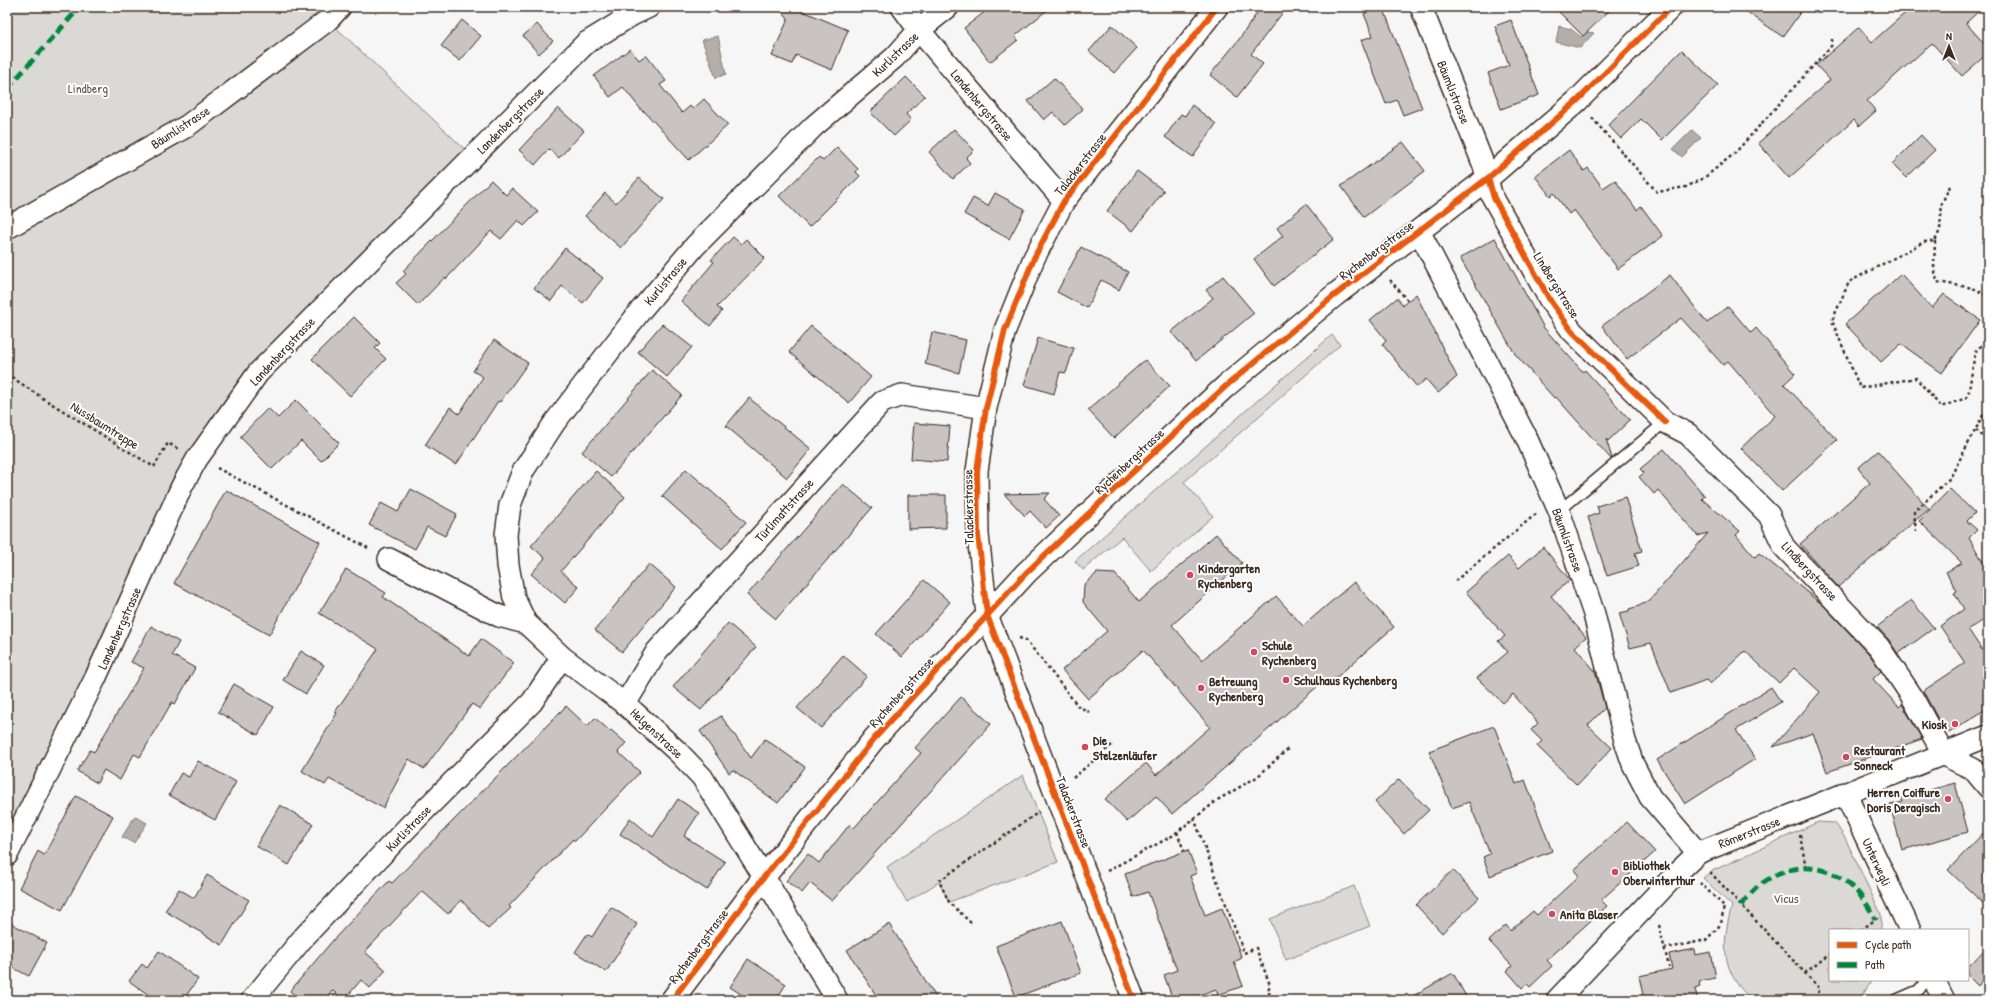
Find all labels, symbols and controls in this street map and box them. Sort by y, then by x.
north arrow [1929,26,1969,66]
street label: Kurlistrasse [868,27,922,81]
text: N [1946,29,1952,43]
street label: Bäumlistrasse [1433,58,1475,126]
street label: Landenbergstrasse [947,66,1017,144]
park label: Lindberg [68,79,108,97]
street label: Landenbergstrasse [473,83,547,157]
street label: Bäumlistrasse [147,101,213,153]
street label: Talackerstrasse [1050,129,1110,199]
street label: Rychenbergstrasse [1335,216,1417,284]
street label: Lindbergstrasse [1530,249,1584,321]
street label: Kurlistrasse [639,253,691,309]
street label: Landenbergstrasse [245,313,319,389]
street label: Nussbaumtreppe [67,397,143,453]
street label: Rychenbergstrasse [1090,424,1168,498]
street label: Talackerstrasse [958,469,978,545]
street label: Türlimattstrasse [750,474,818,546]
street label: Bäumlistrasse [1548,506,1588,574]
street label: Lindbergstrasse [1778,538,1842,604]
place label: Kindergarten Rychenberg [1198,559,1260,593]
marker: Kindergarten Rychenberg [1185,570,1195,580]
street label: Landenbergstrasse [93,584,145,672]
place label: Schule Rychenberg [1262,636,1316,670]
marker: Schule Rychenberg [1249,647,1259,657]
street label: Rychenbergstrasse [865,653,937,731]
place label: Schulhaus Rychenberg [1294,671,1397,690]
place label: Betreuung Rychenberg [1209,672,1263,706]
marker: Schulhaus Rychenberg [1281,675,1291,685]
marker: Betreuung Rychenberg [1196,683,1206,693]
street label: Helgenstrasse [627,704,687,762]
place label: Kiosk [1922,715,1948,733]
marker: Kiosk [1950,719,1960,729]
place label: Die Stelzenläufer [1093,731,1158,764]
place label: Restaurant Sonneck [1854,741,1906,774]
marker: Die Stelzenläufer [1080,742,1090,752]
marker: Restaurant Sonneck [1841,752,1851,762]
street label: Talackerstrasse [1052,774,1096,850]
place label: Herren Coiffure Doris Deragisch [1867,783,1941,817]
marker: Herren Coiffure Doris Deragisch [1943,794,1953,804]
street label: Kurlistrasse [381,801,435,855]
street label: Römerstrasse [1716,811,1782,853]
street label: Unterwegli [1858,835,1896,889]
place label: Bibliothek Oberwinterthur [1623,856,1696,889]
marker: Bibliothek Oberwinterthur [1610,867,1620,877]
park label: Vicus [1773,889,1799,907]
street label: Rychenbergstrasse [664,905,732,987]
place label: Anita Blaser [1560,905,1619,923]
marker: Anita Blaser [1547,909,1557,919]
legend [1829,929,1969,981]
text: Cycle path [1865,936,1911,953]
text: Path [1865,956,1885,973]

